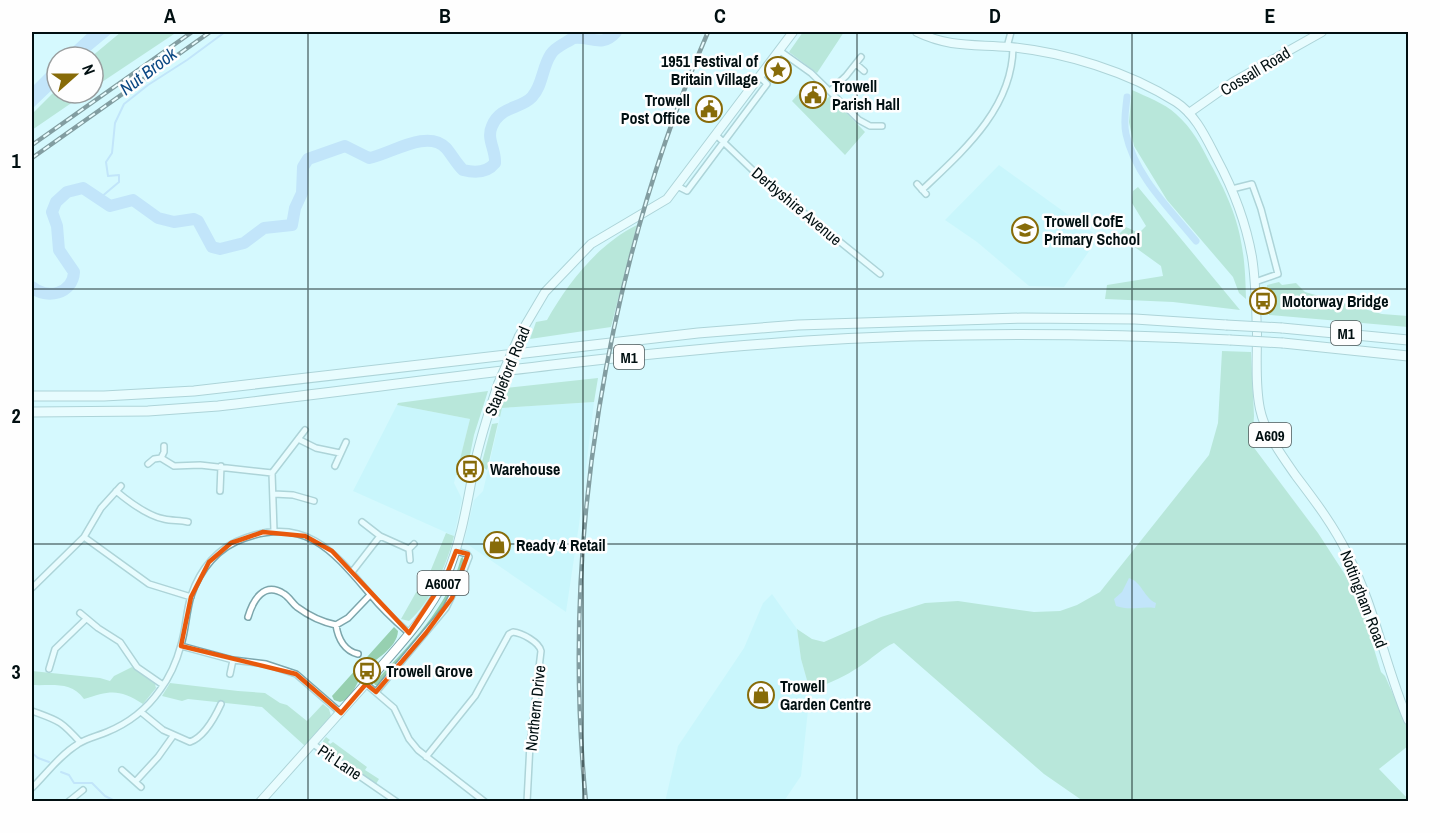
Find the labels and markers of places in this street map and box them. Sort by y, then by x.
place label: 1951 Festival of Britain Village [661,50,759,90]
place icon: 1951 Festival of Britain Village [763,55,793,85]
place label: Trowell Parish Hall [832,75,900,115]
public building icon: Trowell Parish Hall [798,80,828,110]
place label: Trowell Post Office [621,89,690,129]
public building icon: Trowell Post Office [694,94,724,124]
place label: Trowell CofE Primary School [1044,210,1140,250]
school or university icon: Trowell CofE Primary School [1010,215,1040,245]
bus stop icon: Motorway Bridge [1248,286,1278,316]
place label: Motorway Bridge [1282,290,1388,312]
bus stop icon: Warehouse [455,454,485,484]
place label: Warehouse [490,458,560,480]
shop icon: Ready 4 Retail [482,530,512,560]
place label: Ready 4 Retail [516,534,606,556]
bus stop icon: Trowell Grove [352,656,382,686]
place label: Trowell Grove [386,660,473,682]
place label: Trowell Garden Centre [780,675,871,715]
shop icon: Trowell Garden Centre [746,680,776,710]

